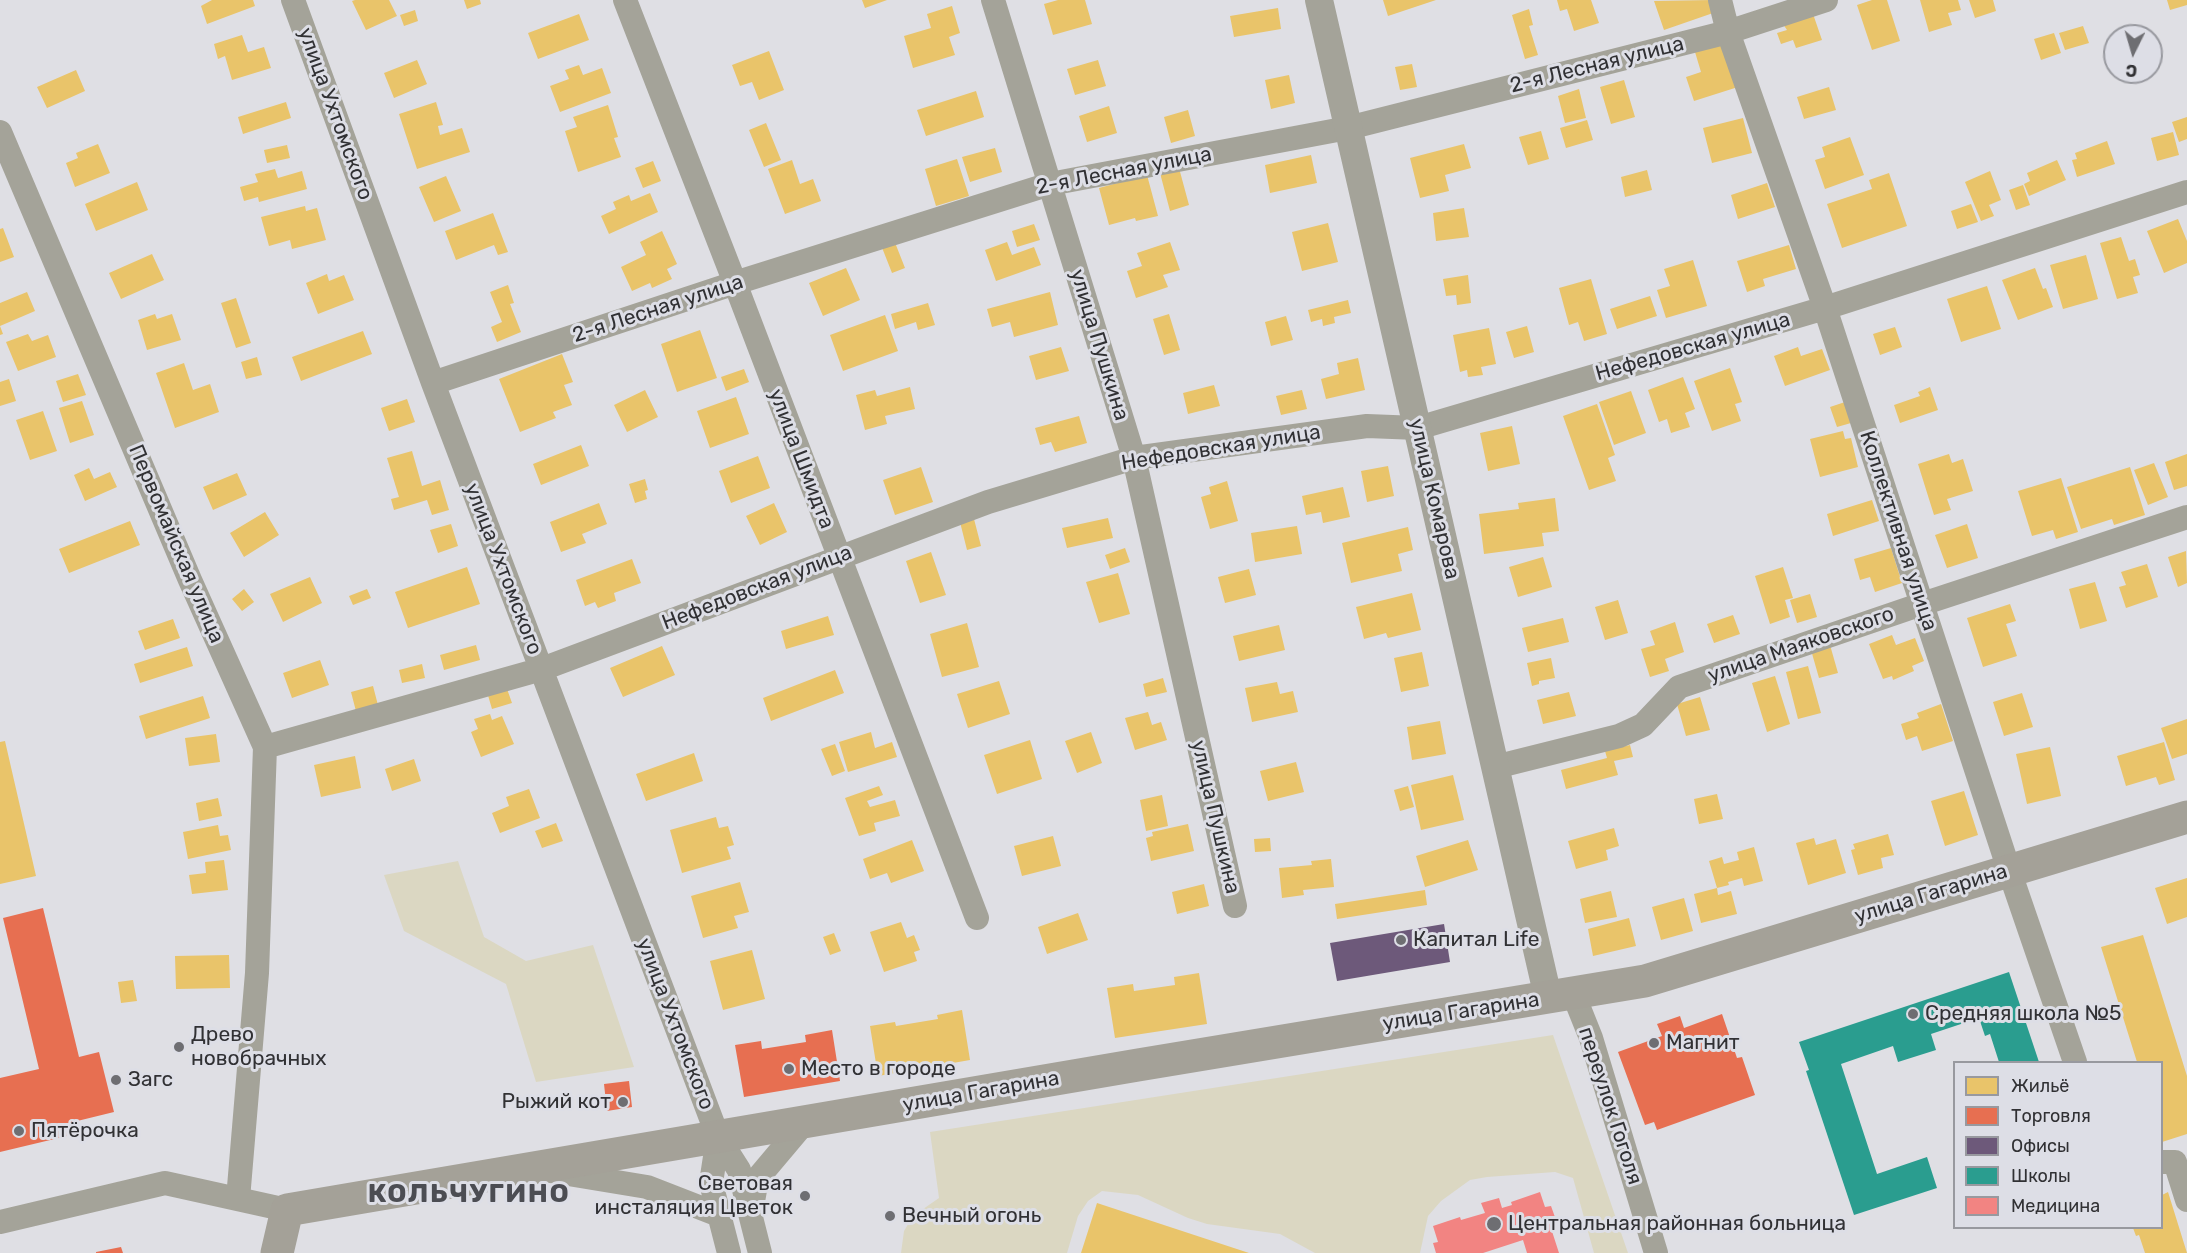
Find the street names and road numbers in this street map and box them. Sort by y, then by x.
street label: улица Ухтомского [292,24,378,204]
street label: 2-я Лесная улица [1508,31,1686,99]
street label: 2-я Лесная улица [1034,142,1214,200]
street label: улица Пушкина [1064,266,1134,424]
street label: 2-я Лесная улица [569,269,747,349]
street label: Нефедовская улица [1593,307,1793,387]
street label: улица Шмидта [763,386,839,532]
street label: улица Комарова [1403,416,1465,582]
street label: Нефедовская улица [1120,420,1322,476]
street label: Коллективная улица [1854,428,1942,634]
street label: Первомайская улица [123,441,229,647]
street label: улица Ухтомского [459,480,547,658]
street label: Нефедовская улица [658,540,856,636]
street label: улица Маяковского [1705,601,1897,689]
street label: улица Пушкина [1185,738,1245,896]
street label: улица Гагарина [1852,859,2010,929]
street label: улица Ухтомского [631,935,719,1113]
street label: улица Гагарина [1381,987,1541,1037]
street label: переулок Гоголя [1573,1024,1647,1188]
street label: улица Гагарина [901,1066,1061,1118]

